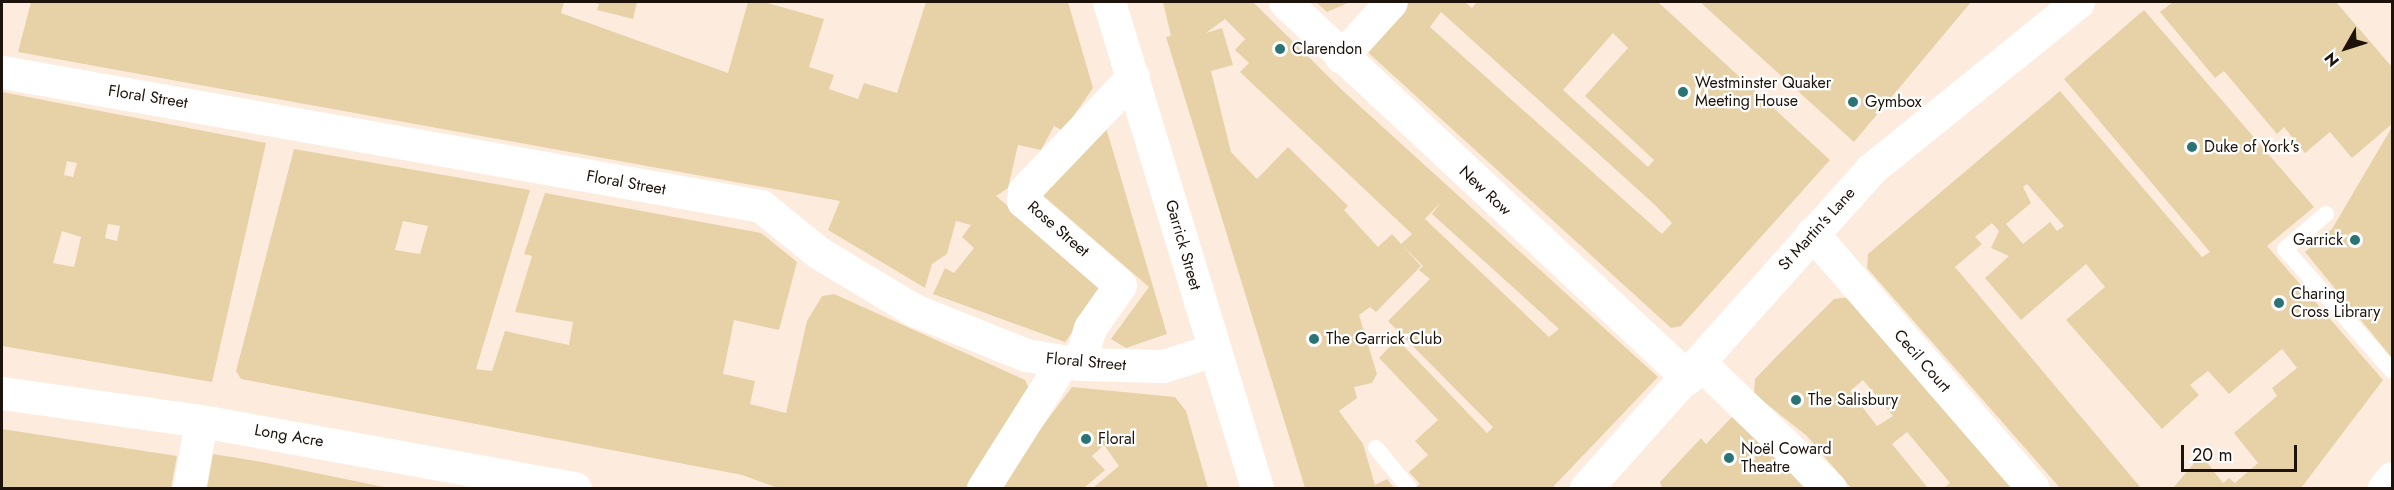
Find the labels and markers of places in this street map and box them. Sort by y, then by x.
place label: Clarendon [1292,39,1362,59]
marker: Clarendon [1273,42,1287,56]
place label: Westminster Quaker Meeting House [1695,73,1831,111]
marker: Westminster Quaker Meeting House [1676,85,1690,99]
place label: Gymbox [1865,92,1921,112]
marker: Gymbox [1846,95,1860,109]
place label: Duke of York's [2204,137,2299,157]
marker: Duke of York's [2185,140,2199,154]
place label: Garrick [2293,230,2343,250]
marker: Garrick [2348,233,2362,247]
place label: Charing Cross Library [2291,284,2380,322]
marker: Charing Cross Library [2272,296,2286,310]
place label: The Garrick Club [1326,329,1442,349]
marker: The Garrick Club [1307,332,1321,346]
place label: The Salisbury [1808,390,1898,410]
marker: The Salisbury [1789,393,1803,407]
place label: Floral [1098,429,1135,449]
marker: Floral [1079,432,1093,446]
place label: Noël Coward Theatre [1741,439,1831,477]
marker: Noël Coward Theatre [1722,451,1736,465]

